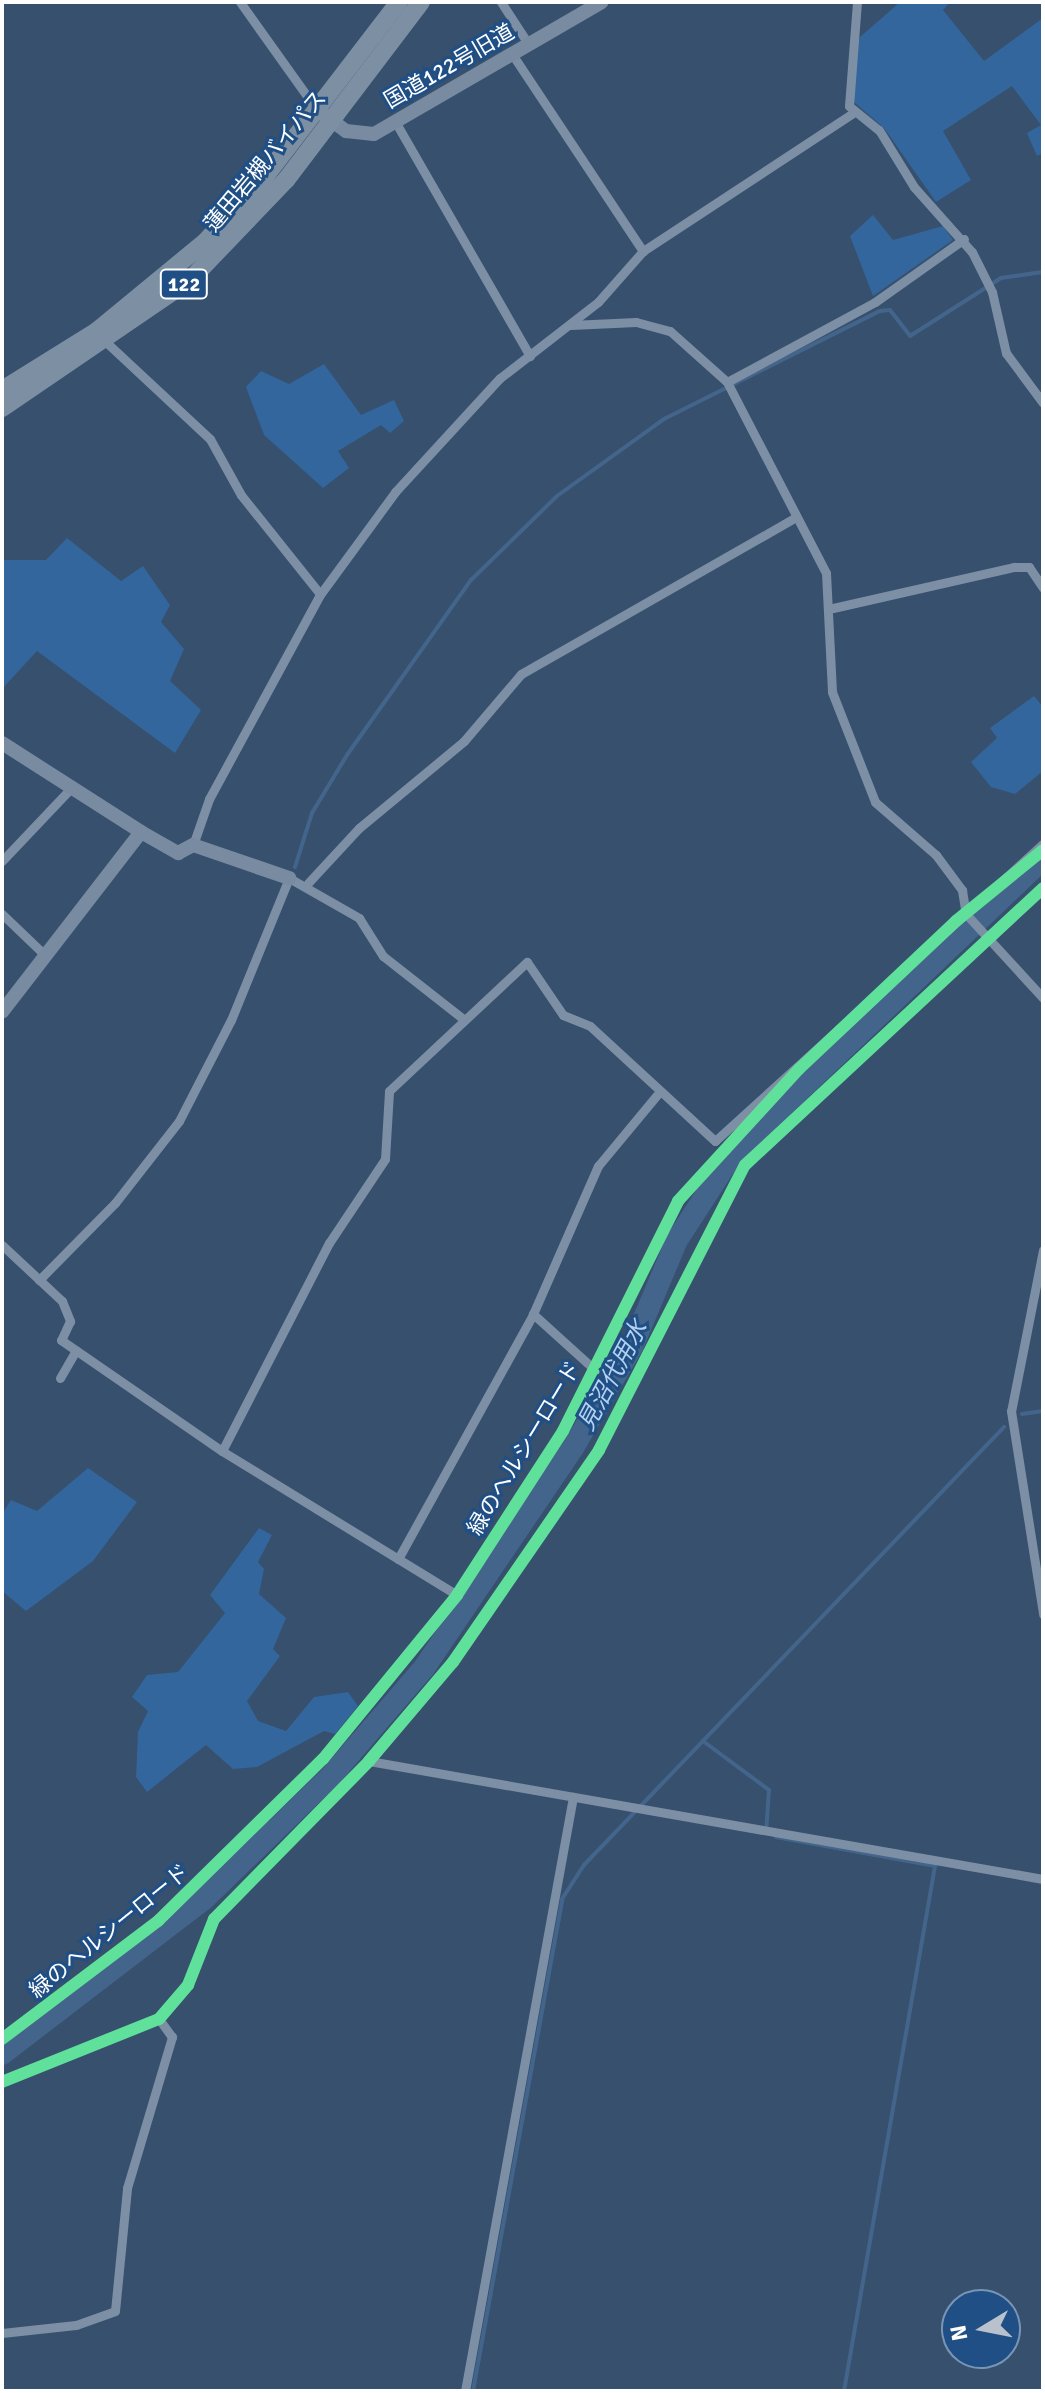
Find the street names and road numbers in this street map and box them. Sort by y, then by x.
street label: 国道122号旧道 [379,18,519,114]
street label: 蓮田岩槻バイパス [198,85,332,237]
road number: 122 [158,268,210,300]
street label: 緑のヘルシーロード [462,1356,586,1540]
street label: 緑のヘルシーロード [24,1858,194,2004]

